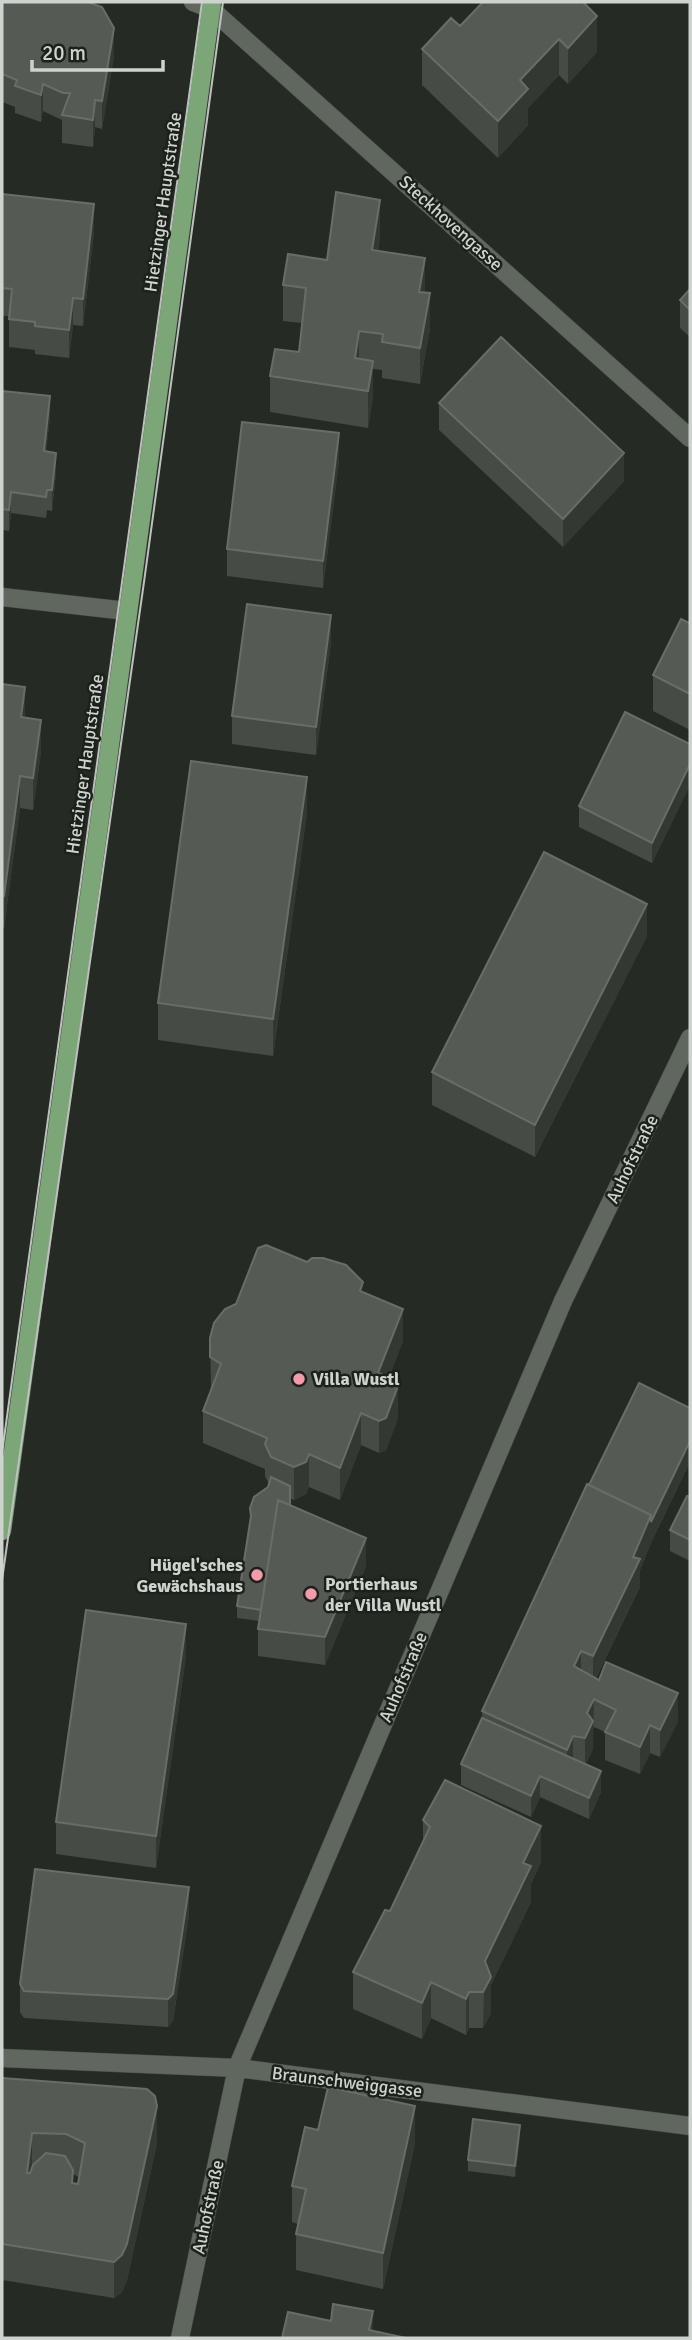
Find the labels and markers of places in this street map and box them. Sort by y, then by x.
place label: Villa Wustl [313,1368,400,1390]
marker: Villa Wustl [291,1371,307,1387]
place label: Hügel'sches Gewächshaus [137,1554,243,1597]
marker: Hügel'sches Gewächshaus [249,1567,265,1583]
place label: Portierhaus der Villa Wustl [325,1573,442,1616]
marker: Portierhaus der Villa Wustl [303,1586,319,1602]

